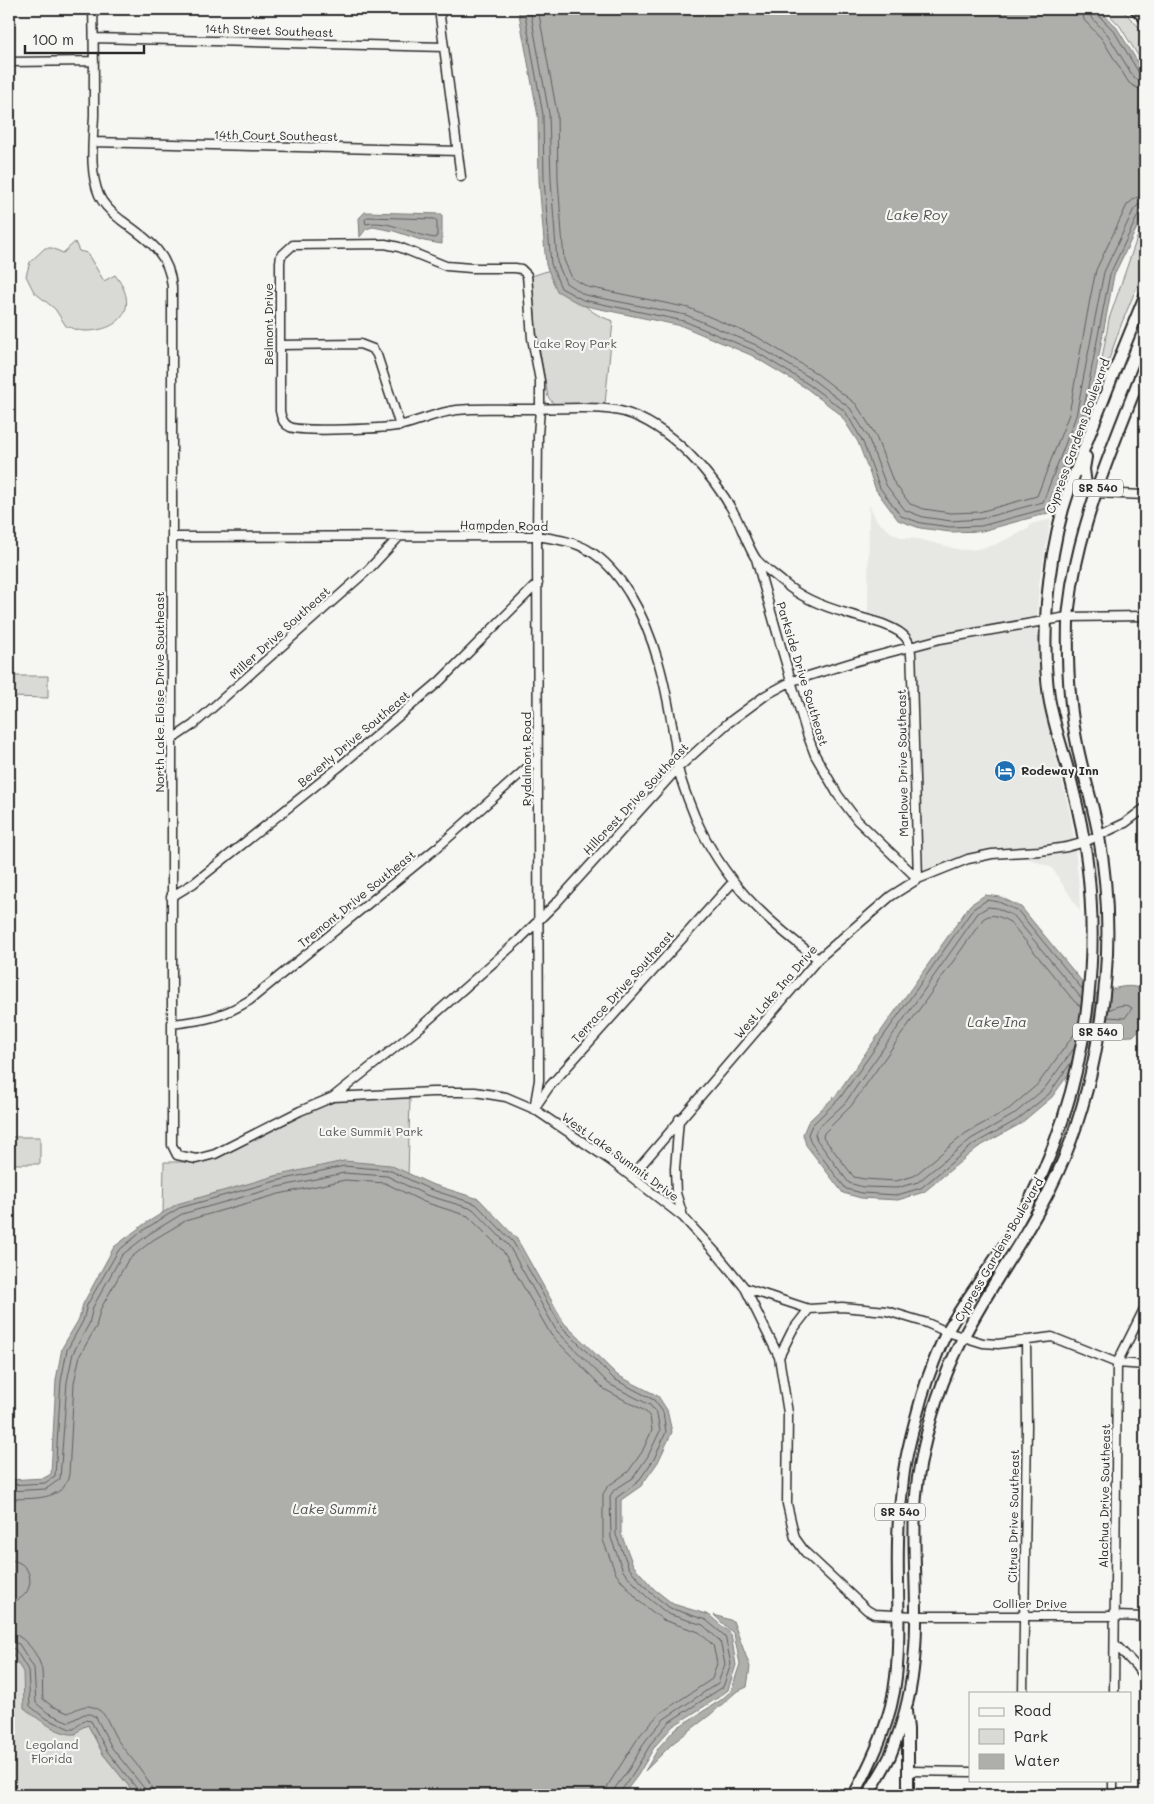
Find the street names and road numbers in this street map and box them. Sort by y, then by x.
street label: 14th Street Southeast [204,20,334,40]
street label: 14th Court Southeast [214,126,338,144]
street label: Belmont Drive [260,283,276,365]
street label: Cypress Gardens Boulevard [1041,356,1113,515]
road number: SR 540 [1073,479,1123,496]
street label: Hampden Road [460,516,549,534]
street label: Miller Drive Southeast [225,583,333,682]
street label: North Lake Eloise Drive Southeast [151,591,167,793]
street label: Parkside Drive Southeast [773,600,832,748]
street label: Beverly Drive Southeast [294,687,413,790]
street label: Marlowe Drive Southeast [893,689,911,837]
street label: Rydalmont Road [518,711,534,806]
street label: Hillcrest Drive Southeast [579,739,692,858]
street label: Tremont Drive Southeast [294,846,418,951]
street label: Terrace Drive Southeast [567,927,677,1046]
street label: West Lake Ina Drive [730,941,820,1042]
road number: SR 540 [1073,1024,1123,1040]
street label: West Lake Summit Drive [559,1108,682,1204]
street label: Cypress Gardens Boulevard [950,1174,1046,1325]
street label: Alachua Drive Southeast [1095,1424,1113,1568]
street label: Citrus Drive Southeast [1004,1449,1022,1583]
road number: SR 540 [875,1504,925,1520]
street label: Collier Drive [993,1595,1067,1611]

